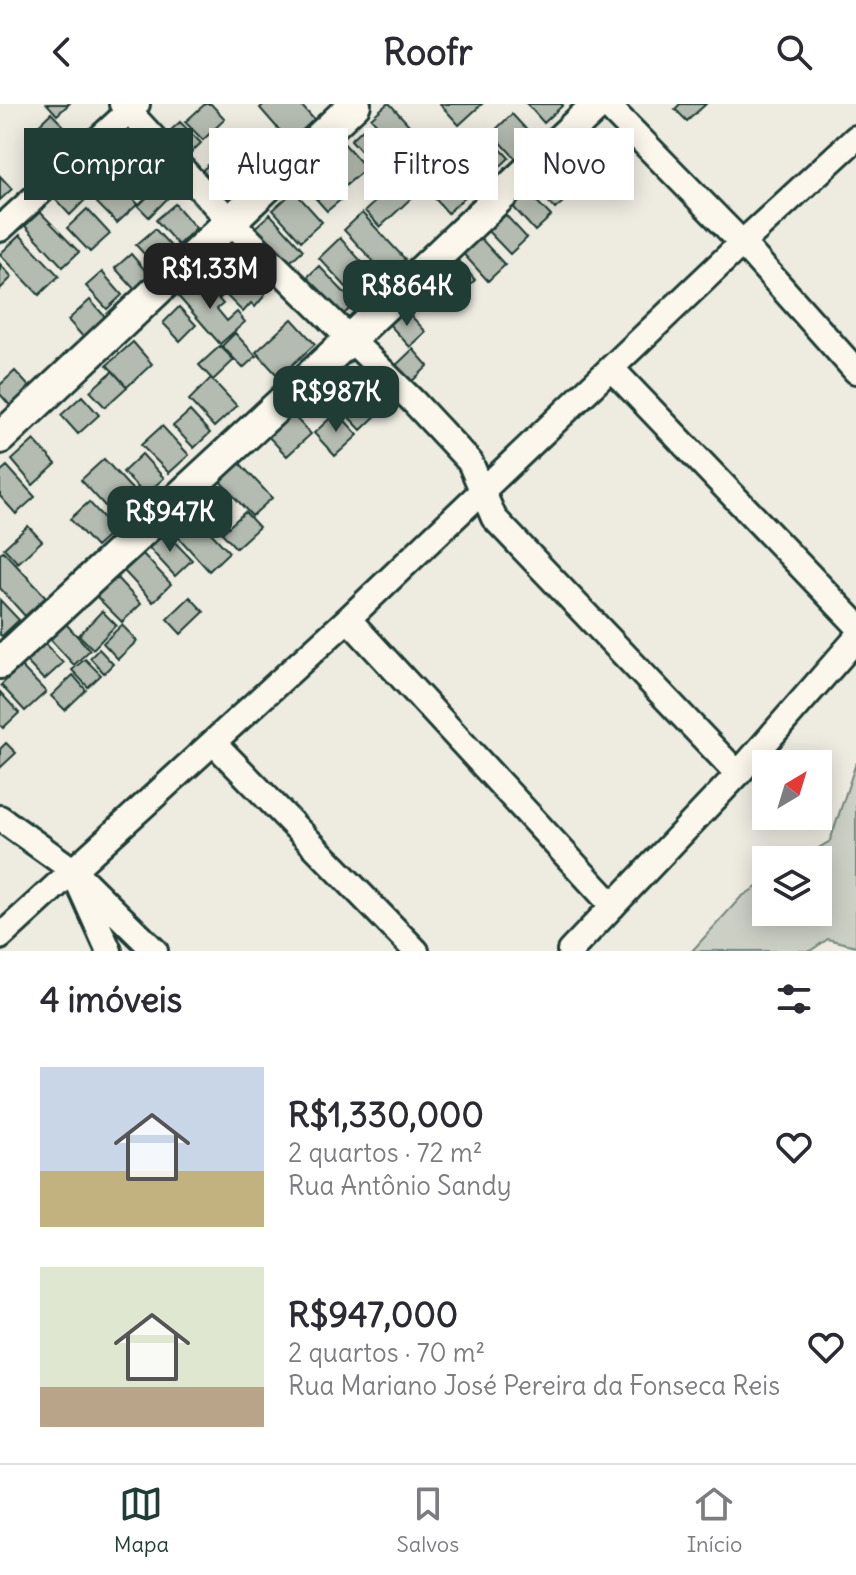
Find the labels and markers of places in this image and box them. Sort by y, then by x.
pin: R$1.33M [136,243,284,311]
pin: R$864K [342,260,472,328]
pin: R$987K [271,366,401,434]
pin: R$947K [105,486,235,554]

